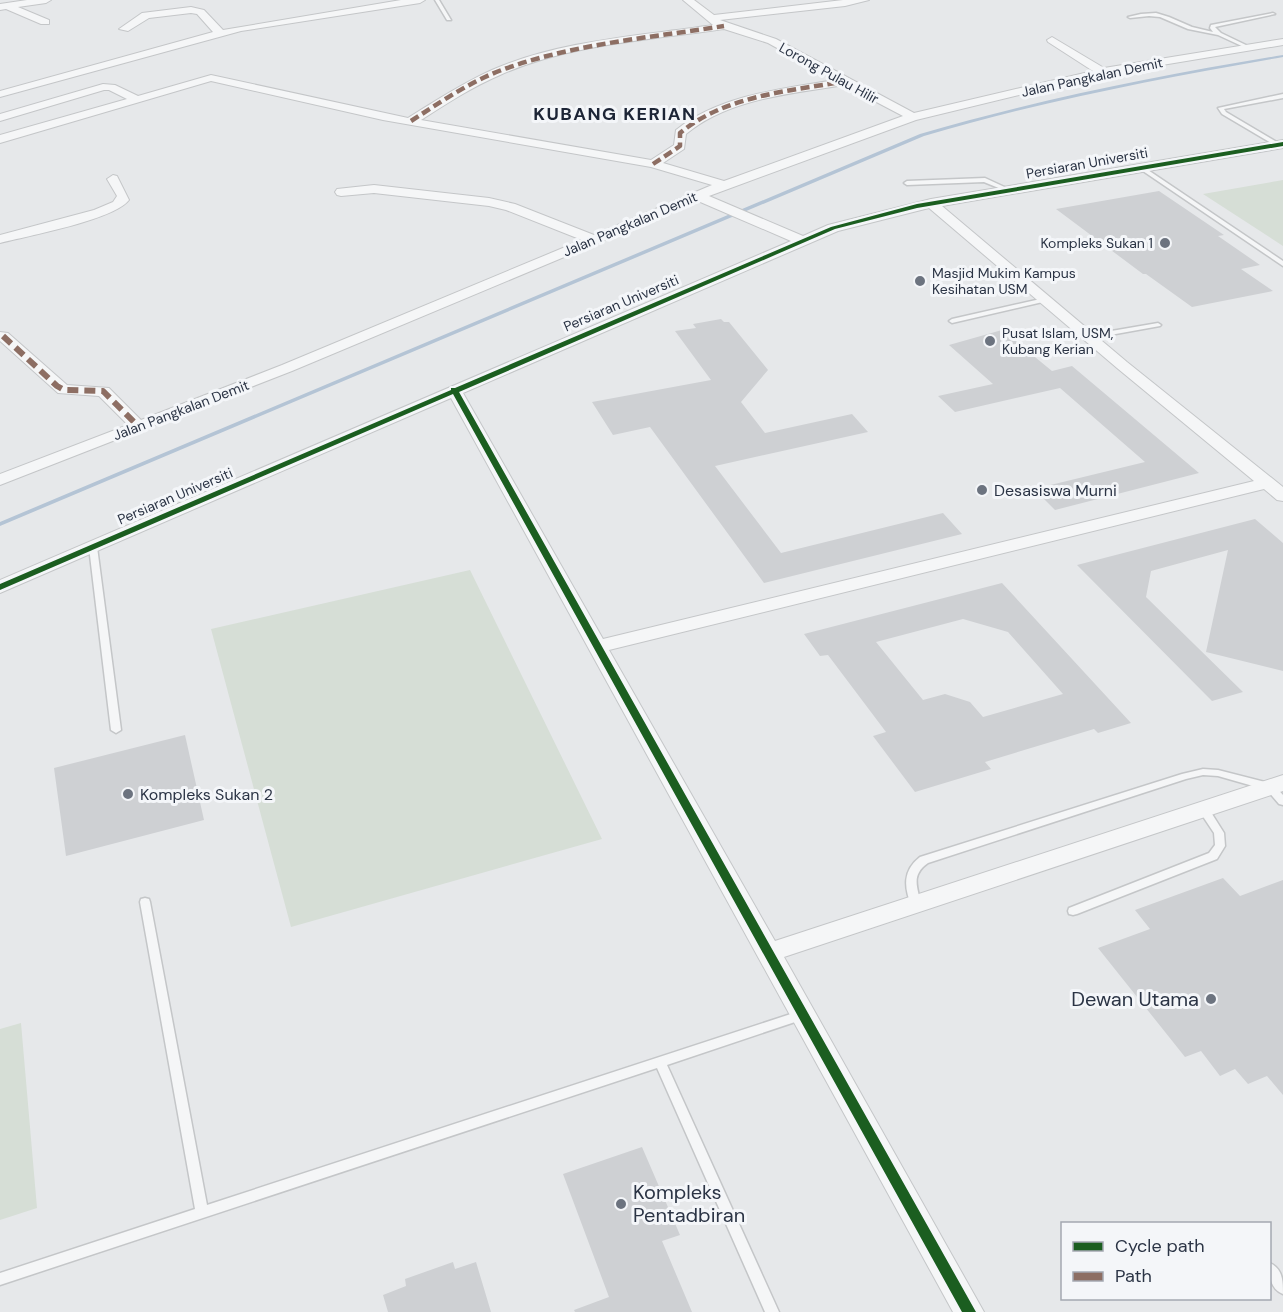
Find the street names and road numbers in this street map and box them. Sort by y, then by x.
street label: Lorong Pulau Hilir [776,38,882,108]
street label: Jalan Pangkalan Demit [1019,53,1165,101]
street label: Persiaran Universiti [1025,143,1149,183]
street label: Jalan Pangkalan Demit [560,188,700,260]
street label: Persiaran Universiti [561,271,681,335]
street label: Jalan Pangkalan Demit [110,376,252,444]
street label: Persiaran Universiti [115,464,235,528]

